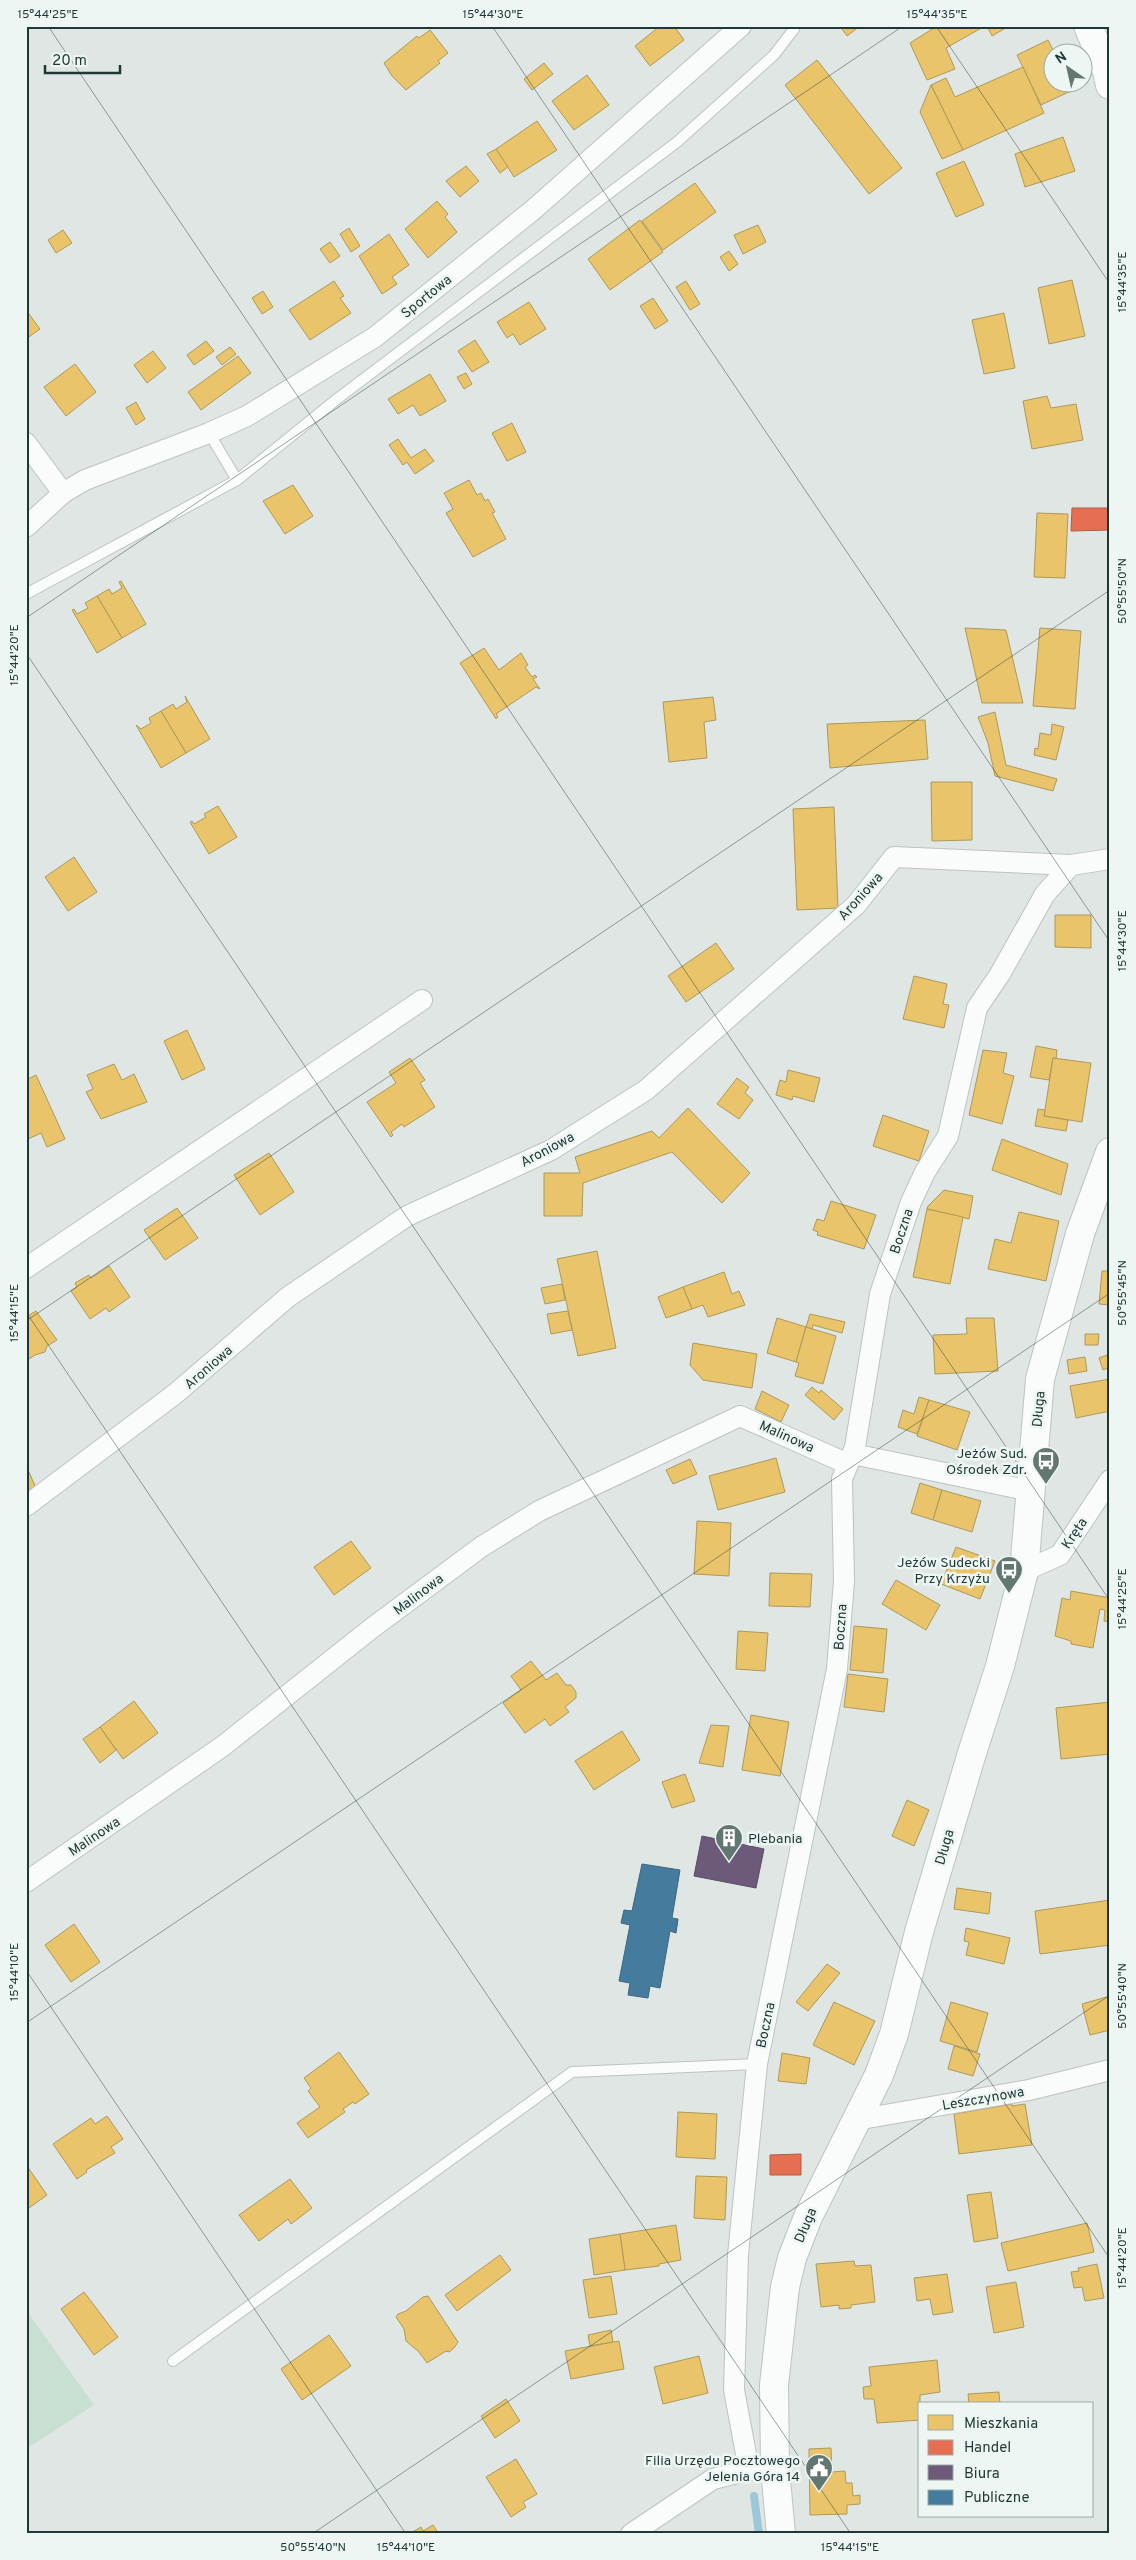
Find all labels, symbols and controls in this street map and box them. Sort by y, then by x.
text: 15°44'25"E [17,7,79,23]
text: 15°44'30"E [462,7,524,23]
text: 15°44'35"E [906,7,968,23]
scale bar [45,42,120,74]
north arrow [1044,42,1094,92]
text: N [1053,49,1070,68]
text: 20 m [52,52,87,71]
text: 15°44'35"E [1115,251,1131,313]
street label: Sportowa [398,272,456,323]
text: 50°55'50"N [1115,558,1131,624]
text: 15°44'20"E [7,624,23,686]
street label: Aroniowa [835,870,887,925]
text: 15°44'30"E [1115,910,1131,972]
street label: Aroniowa [518,1129,578,1172]
street label: Boczna [887,1207,918,1256]
text: 50°55'45"N [1115,1260,1131,1326]
text: 15°44'15"E [7,1284,23,1342]
street label: Aroniowa [181,1342,237,1394]
street label: Długa [1029,1390,1050,1428]
street label: Malinowa [756,1418,817,1457]
place label: Jeżów Sud. Ośrodek Zdr. [946,1446,1027,1479]
bus stop icon: Jeżów Sud. Ośrodek Zdr. [1031,1446,1061,1485]
street label: Kręta [1059,1515,1092,1553]
place label: Jeżów Sudecki Przy Krzyżu [897,1555,990,1588]
bus stop icon: Jeżów Sudecki Przy Krzyżu [994,1555,1024,1594]
text: 15°44'25"E [1115,1568,1131,1630]
street label: Malinowa [390,1571,447,1620]
street label: Boczna [831,1603,852,1651]
street label: Malinowa [66,1814,124,1861]
building icon: Plebania [714,1823,744,1862]
street label: Długa [932,1828,959,1867]
place label: Plebania [748,1831,802,1848]
text: 15°44'10"E [7,1943,23,2001]
text: 50°55'40"N [1115,1963,1131,2029]
street label: Boczna [753,2001,780,2050]
street label: Leszczynowa [941,2084,1026,2115]
street label: Długa [791,2206,821,2246]
text: 15°44'20"E [1115,2227,1131,2289]
legend [918,2402,1094,2518]
text: Mieszkania [964,2415,1038,2434]
text: Handel [964,2439,1011,2458]
place label: Filia Urzędu Pocztowego Jelenia Góra 14 [645,2453,800,2486]
public building icon: Filia Urzędu Pocztowego Jelenia Góra 14 [804,2453,834,2492]
text: Biura [964,2465,1000,2484]
text: Publiczne [964,2489,1030,2508]
text: 50°55'40"N [280,2540,346,2556]
text: 15°44'10"E [377,2540,435,2556]
text: 15°44'15"E [821,2540,879,2556]

